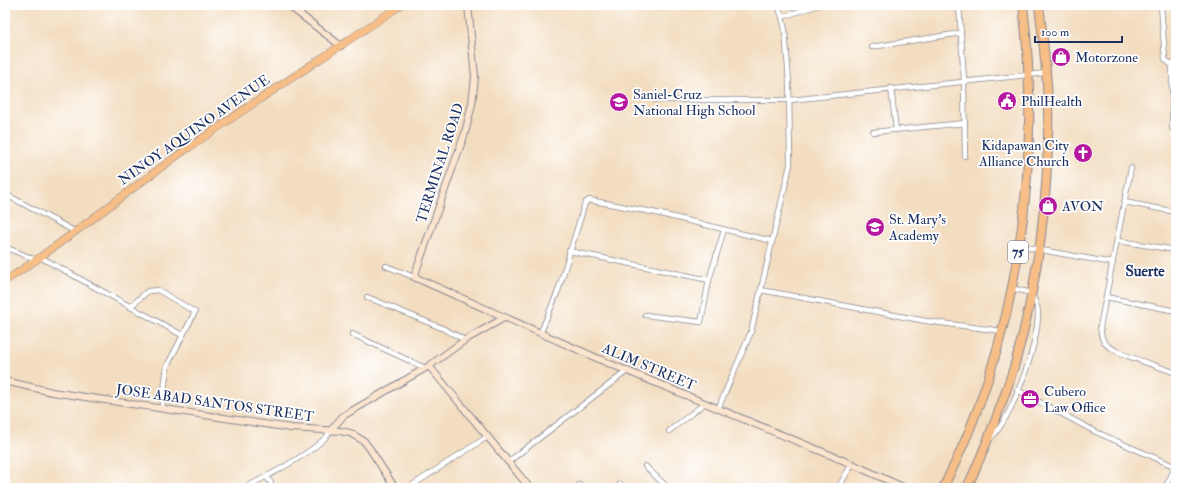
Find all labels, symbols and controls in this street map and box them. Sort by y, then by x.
scale bar [1035,18,1122,44]
text: 100 m [1041,25,1070,40]
shop icon: Motorzone [1050,46,1072,68]
place label: Motorzone [1075,49,1138,66]
street label: NINOY AQUINO AVENUE [115,71,273,189]
place label: Saniel-Cruz National High School [633,86,756,119]
public building icon: PhilHealth [996,90,1018,112]
school or university icon: Saniel-Cruz National High School [608,91,630,113]
place label: PhilHealth [1021,93,1083,110]
street label: TERMINAL ROAD [413,101,467,225]
place label: Kidapawan City Alliance Church [978,137,1070,170]
church icon: Kidapawan City Alliance Church [1072,142,1094,164]
shop icon: AVON [1037,195,1059,217]
place label: AVON [1061,198,1104,215]
place label: St. Mary's Academy [888,211,946,245]
school or university icon: St. Mary's Academy [864,216,886,238]
road number: 75 [1008,241,1028,263]
district label: Suerte [1125,262,1165,281]
street label: ALIM STREET [599,339,699,395]
street label: JOSE ABAD SANTOS STREET [114,381,316,425]
place label: Cubero Law Office [1044,383,1106,416]
office icon: Cubero Law Office [1019,388,1041,410]

